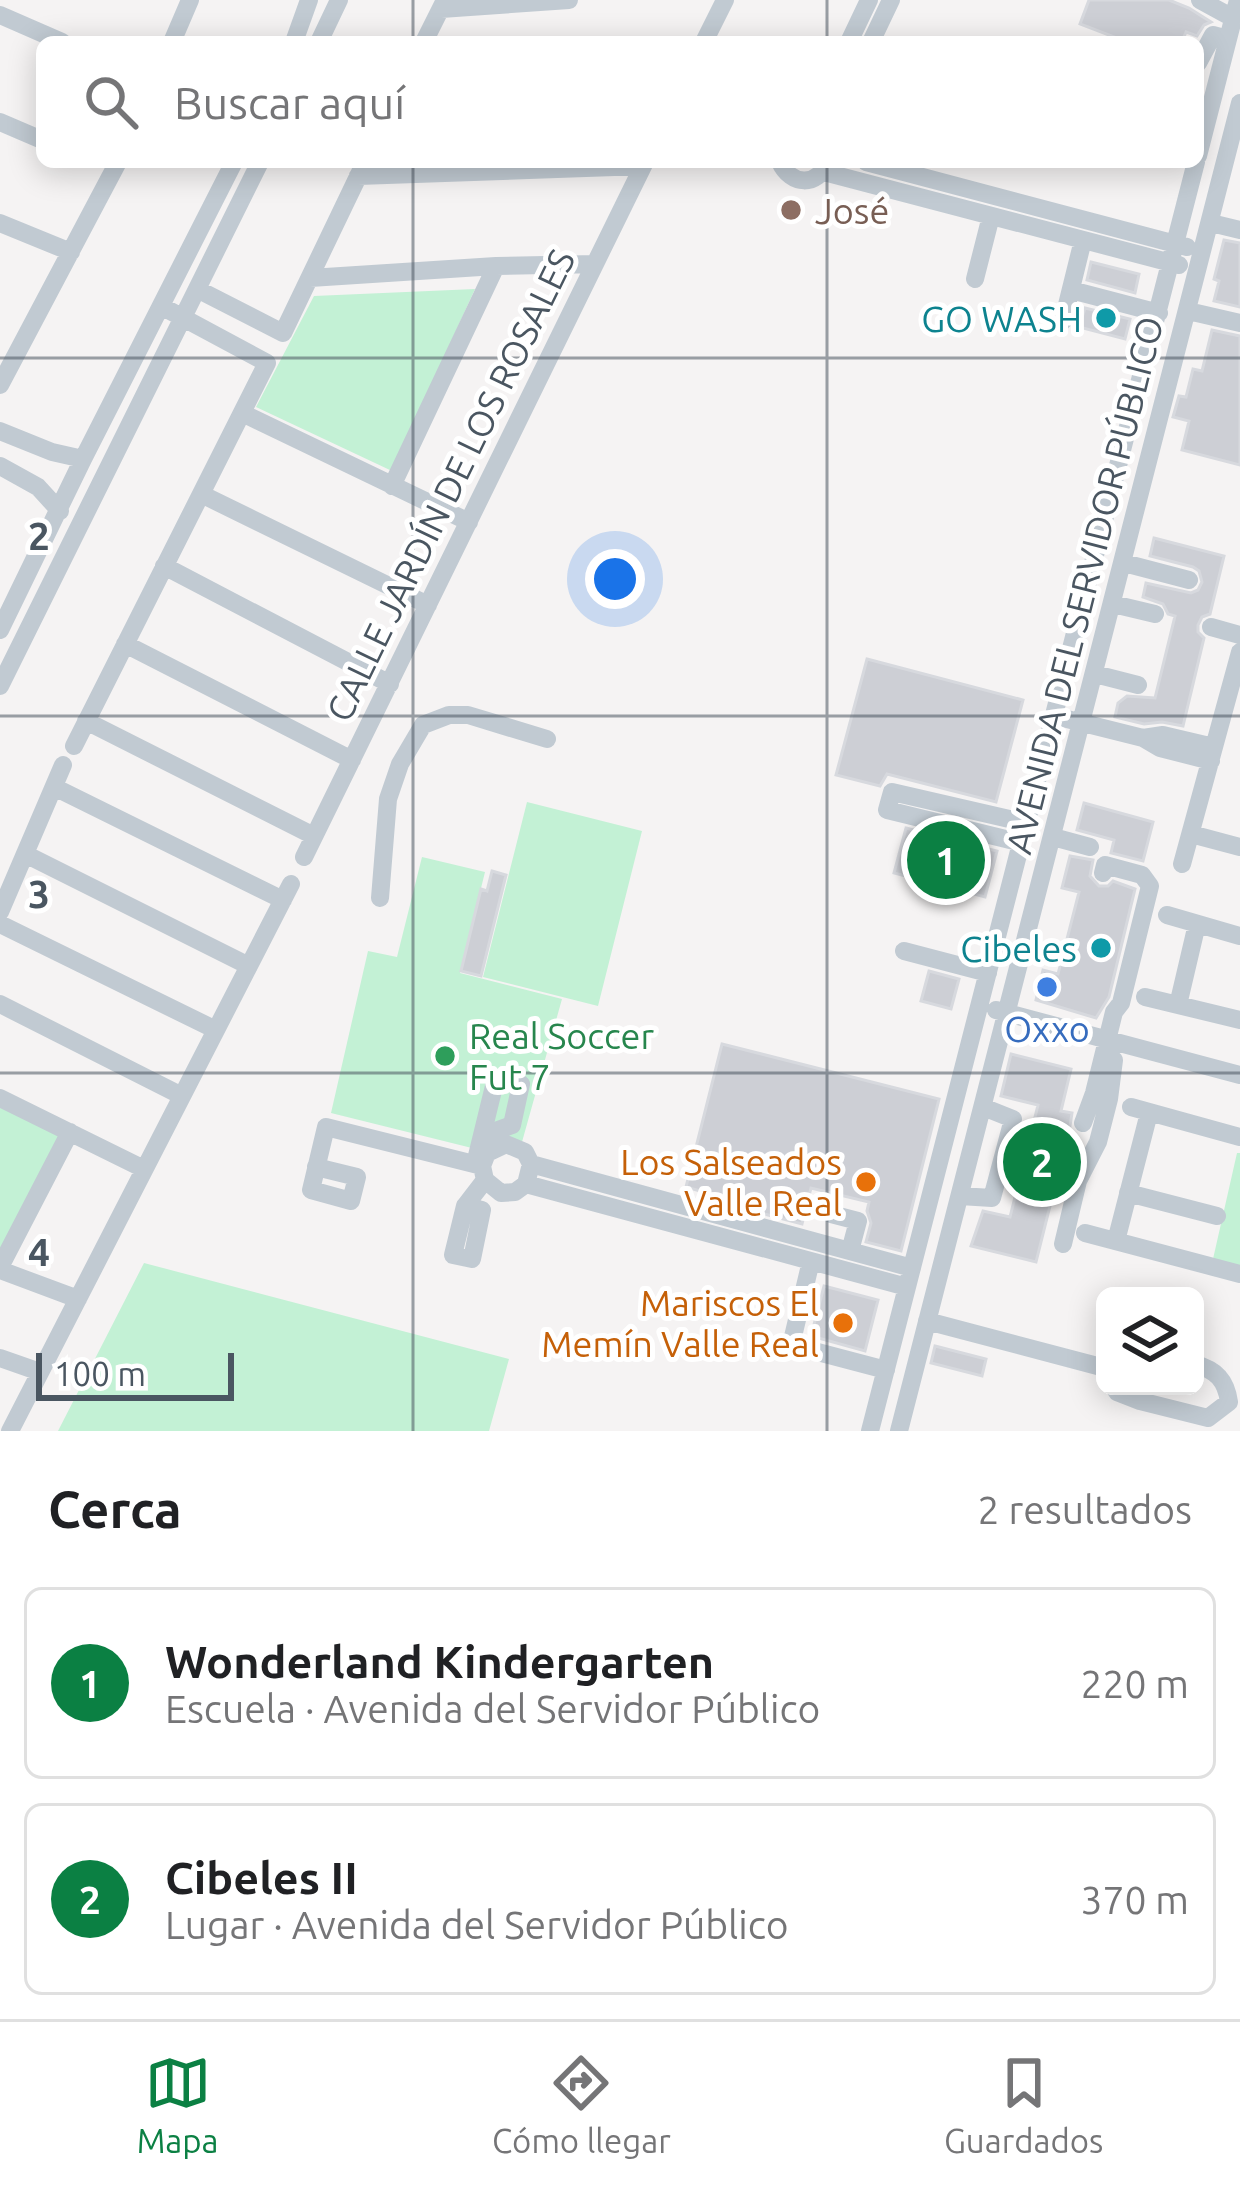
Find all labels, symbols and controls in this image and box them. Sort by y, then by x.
search box [36,36,1204,168]
icon: search [78,69,144,135]
text: Buscar aquí [174,77,405,128]
place label: José [815,190,889,231]
marker: José [778,197,804,223]
street label: CALLE JARDÍN DE LOS ROSALES [318,243,582,727]
place label: GO WASH [921,298,1082,339]
marker: GO WASH [1093,305,1119,331]
street label: AVENIDA DEL SERVIDOR PÚBLICO [997,312,1171,858]
text: 2 [28,514,50,557]
your location [585,549,645,609]
pin: 1 [907,815,985,905]
text: 3 [28,872,50,915]
place label: Cibeles [960,928,1077,969]
marker: Cibeles [1088,935,1114,961]
marker: Oxxo [1034,974,1060,1000]
place label: Oxxo [1004,1008,1090,1049]
place label: Real Soccer Fut 7 [469,1015,654,1097]
marker: Real Soccer Fut 7 [432,1043,458,1069]
pin: 2 [1003,1117,1081,1207]
place label: Los Salseados Valle Real [620,1141,842,1223]
marker: Los Salseados Valle Real [853,1169,879,1195]
text: 4 [28,1230,50,1273]
place label: Mariscos El Memín Valle Real [541,1282,819,1364]
map controls [1096,1287,1204,1395]
button: layers [1096,1287,1204,1395]
marker: Mariscos El Memín Valle Real [830,1310,856,1336]
scale bar [36,1347,234,1400]
text: 100 m [54,1355,146,1392]
text: Cerca [48,1480,182,1538]
text: 2 resultados [978,1488,1192,1531]
text: Wonderland Kindergarten [165,1636,714,1687]
text: 1 [79,1662,101,1705]
text: 220 m [1080,1662,1189,1705]
text: Escuela · Avenida del Servidor Público [165,1687,820,1730]
text: Cibeles II [165,1852,358,1903]
text: 2 [79,1878,101,1921]
text: 370 m [1080,1878,1189,1921]
text: Lugar · Avenida del Servidor Público [165,1903,789,1946]
tab: Mapa [137,2050,219,2159]
tab: Cómo llegar [492,2050,671,2159]
tab: Guardados [944,2050,1103,2159]

